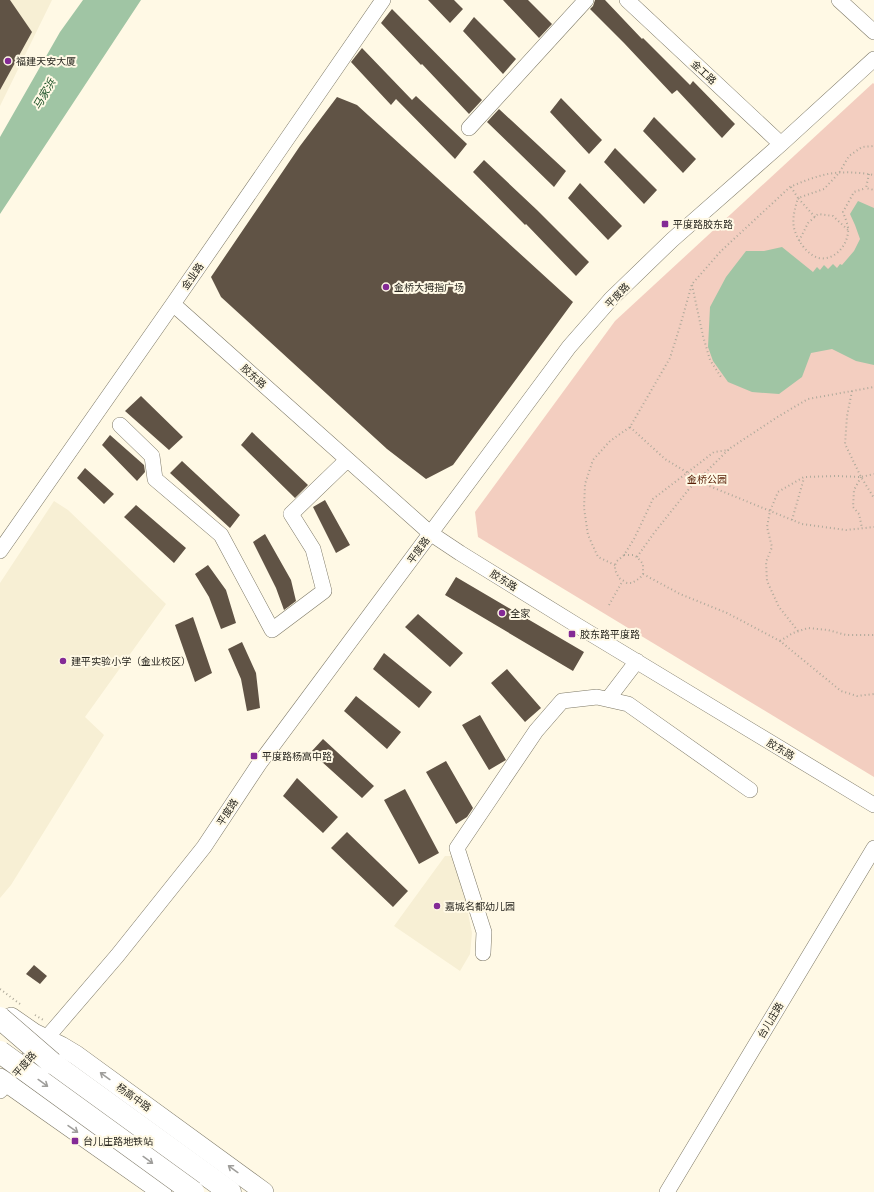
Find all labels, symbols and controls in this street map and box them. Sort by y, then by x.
marker: 福建天安大厦 [3,56,13,66]
place label: 福建天安大厦 [16,56,76,68]
street label: 金工路 [688,58,718,87]
water label: 马家浜 [31,76,59,112]
marker: 平度路胶东路 [660,219,670,229]
place label: 平度路胶东路 [673,219,733,231]
street label: 金业路 [179,261,206,292]
street label: 平度路 [603,281,632,311]
marker: 金桥大拇指广场 [381,282,391,292]
place label: 金桥大拇指广场 [394,282,464,294]
street label: 胶东路 [238,362,268,391]
park label: 金桥公园 [687,474,727,486]
street label: 平度路 [405,535,432,566]
street label: 胶东路 [488,568,519,594]
marker: 全家 [497,608,507,618]
place label: 全家 [510,608,531,620]
marker: 胶东路平度路 [567,629,577,639]
place label: 胶东路平度路 [580,629,640,641]
marker: 建平实验小学（金业校区） [58,656,68,666]
place label: 建平实验小学（金业校区） [71,656,191,668]
street label: 胶东路 [765,737,796,763]
marker: 平度路杨高中路 [249,751,259,761]
place label: 平度路杨高中路 [262,751,332,763]
street label: 平度路 [215,797,241,828]
marker: 嘉城名都幼儿园 [432,901,442,911]
place label: 嘉城名都幼儿园 [445,901,515,913]
street label: 台儿庄路 [755,1000,786,1041]
street label: 平度路 [10,1049,39,1080]
one-way arrow [99,1072,110,1080]
one-way arrow [37,1079,48,1087]
street label: 杨高中路 [114,1081,153,1114]
one-way arrow [68,1125,79,1133]
marker: 台儿庄路地铁站 [70,1136,80,1146]
place label: 台儿庄路地铁站 [83,1136,153,1148]
one-way arrow [143,1155,154,1164]
one-way arrow [227,1165,238,1173]

